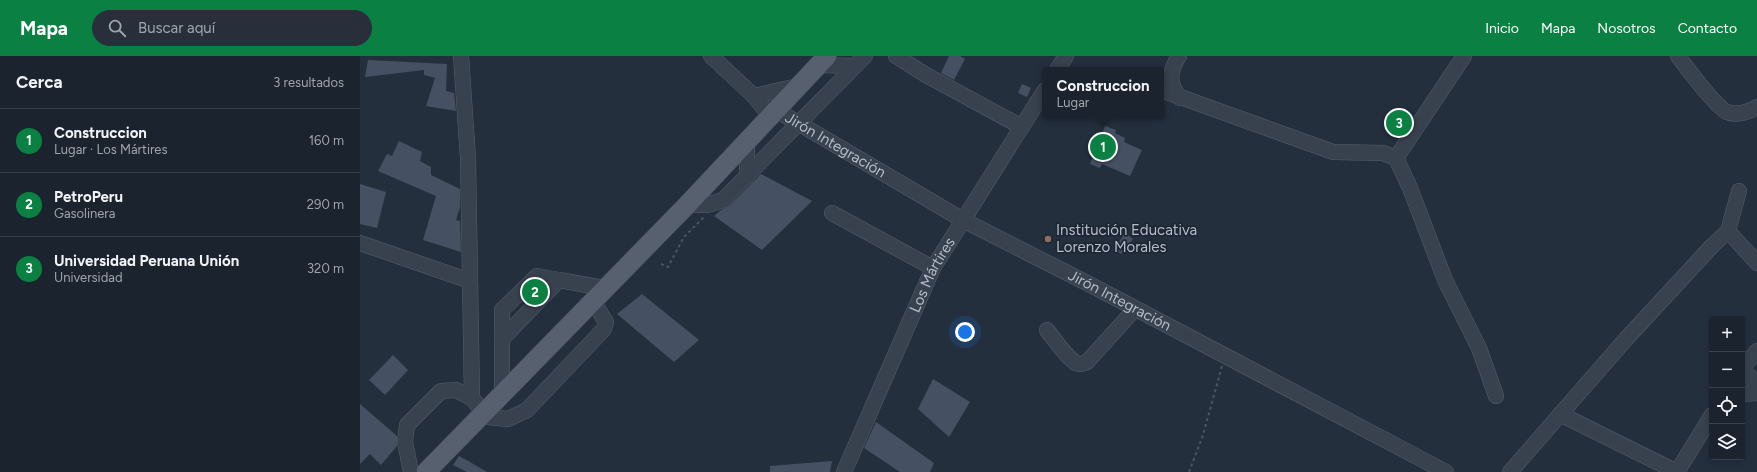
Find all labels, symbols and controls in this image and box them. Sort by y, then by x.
search box [92,10,372,46]
text: Mapa [20,17,68,40]
icon: search [106,17,128,39]
text: Buscar aquí [138,19,215,37]
text: Inicio [1485,20,1519,37]
text: Mapa [1541,20,1575,37]
text: Nosotros [1597,20,1656,37]
text: Contacto [1678,20,1737,37]
popup [1042,67,1164,119]
text: Cerca [16,72,63,92]
text: 3 resultados [273,75,344,90]
text: Construccion [1057,77,1149,95]
text: Lugar [1057,95,1089,110]
street label: Jirón Integración [782,108,889,182]
pin: 3 [1386,108,1412,138]
text: Construccion [54,124,147,142]
pin: 1 [1090,132,1116,162]
text: 1 [26,133,32,148]
text: 160 m [309,133,344,148]
text: Lugar · Los Mártires [54,142,167,157]
text: PetroPeru [54,188,123,206]
text: 2 [25,197,33,212]
text: 290 m [307,197,344,212]
text: Gasolinera [54,206,115,221]
place label: Institución Educativa Lorenzo Morales [1056,221,1197,256]
street label: Los Mártires [906,234,959,315]
marker: Institución Educativa Lorenzo Morales [1043,234,1053,244]
text: Universidad Peruana Unión [54,252,239,270]
text: 3 [25,261,33,276]
text: 320 m [307,261,344,276]
street label: Jirón Integración [1065,266,1174,335]
text: Universidad [54,270,123,285]
pin: 2 [522,277,548,307]
map controls [1709,316,1745,460]
button: + [1709,316,1745,352]
your location [955,322,975,342]
button: − [1709,352,1745,388]
button: locate [1709,388,1745,424]
button: layers [1709,424,1745,460]

